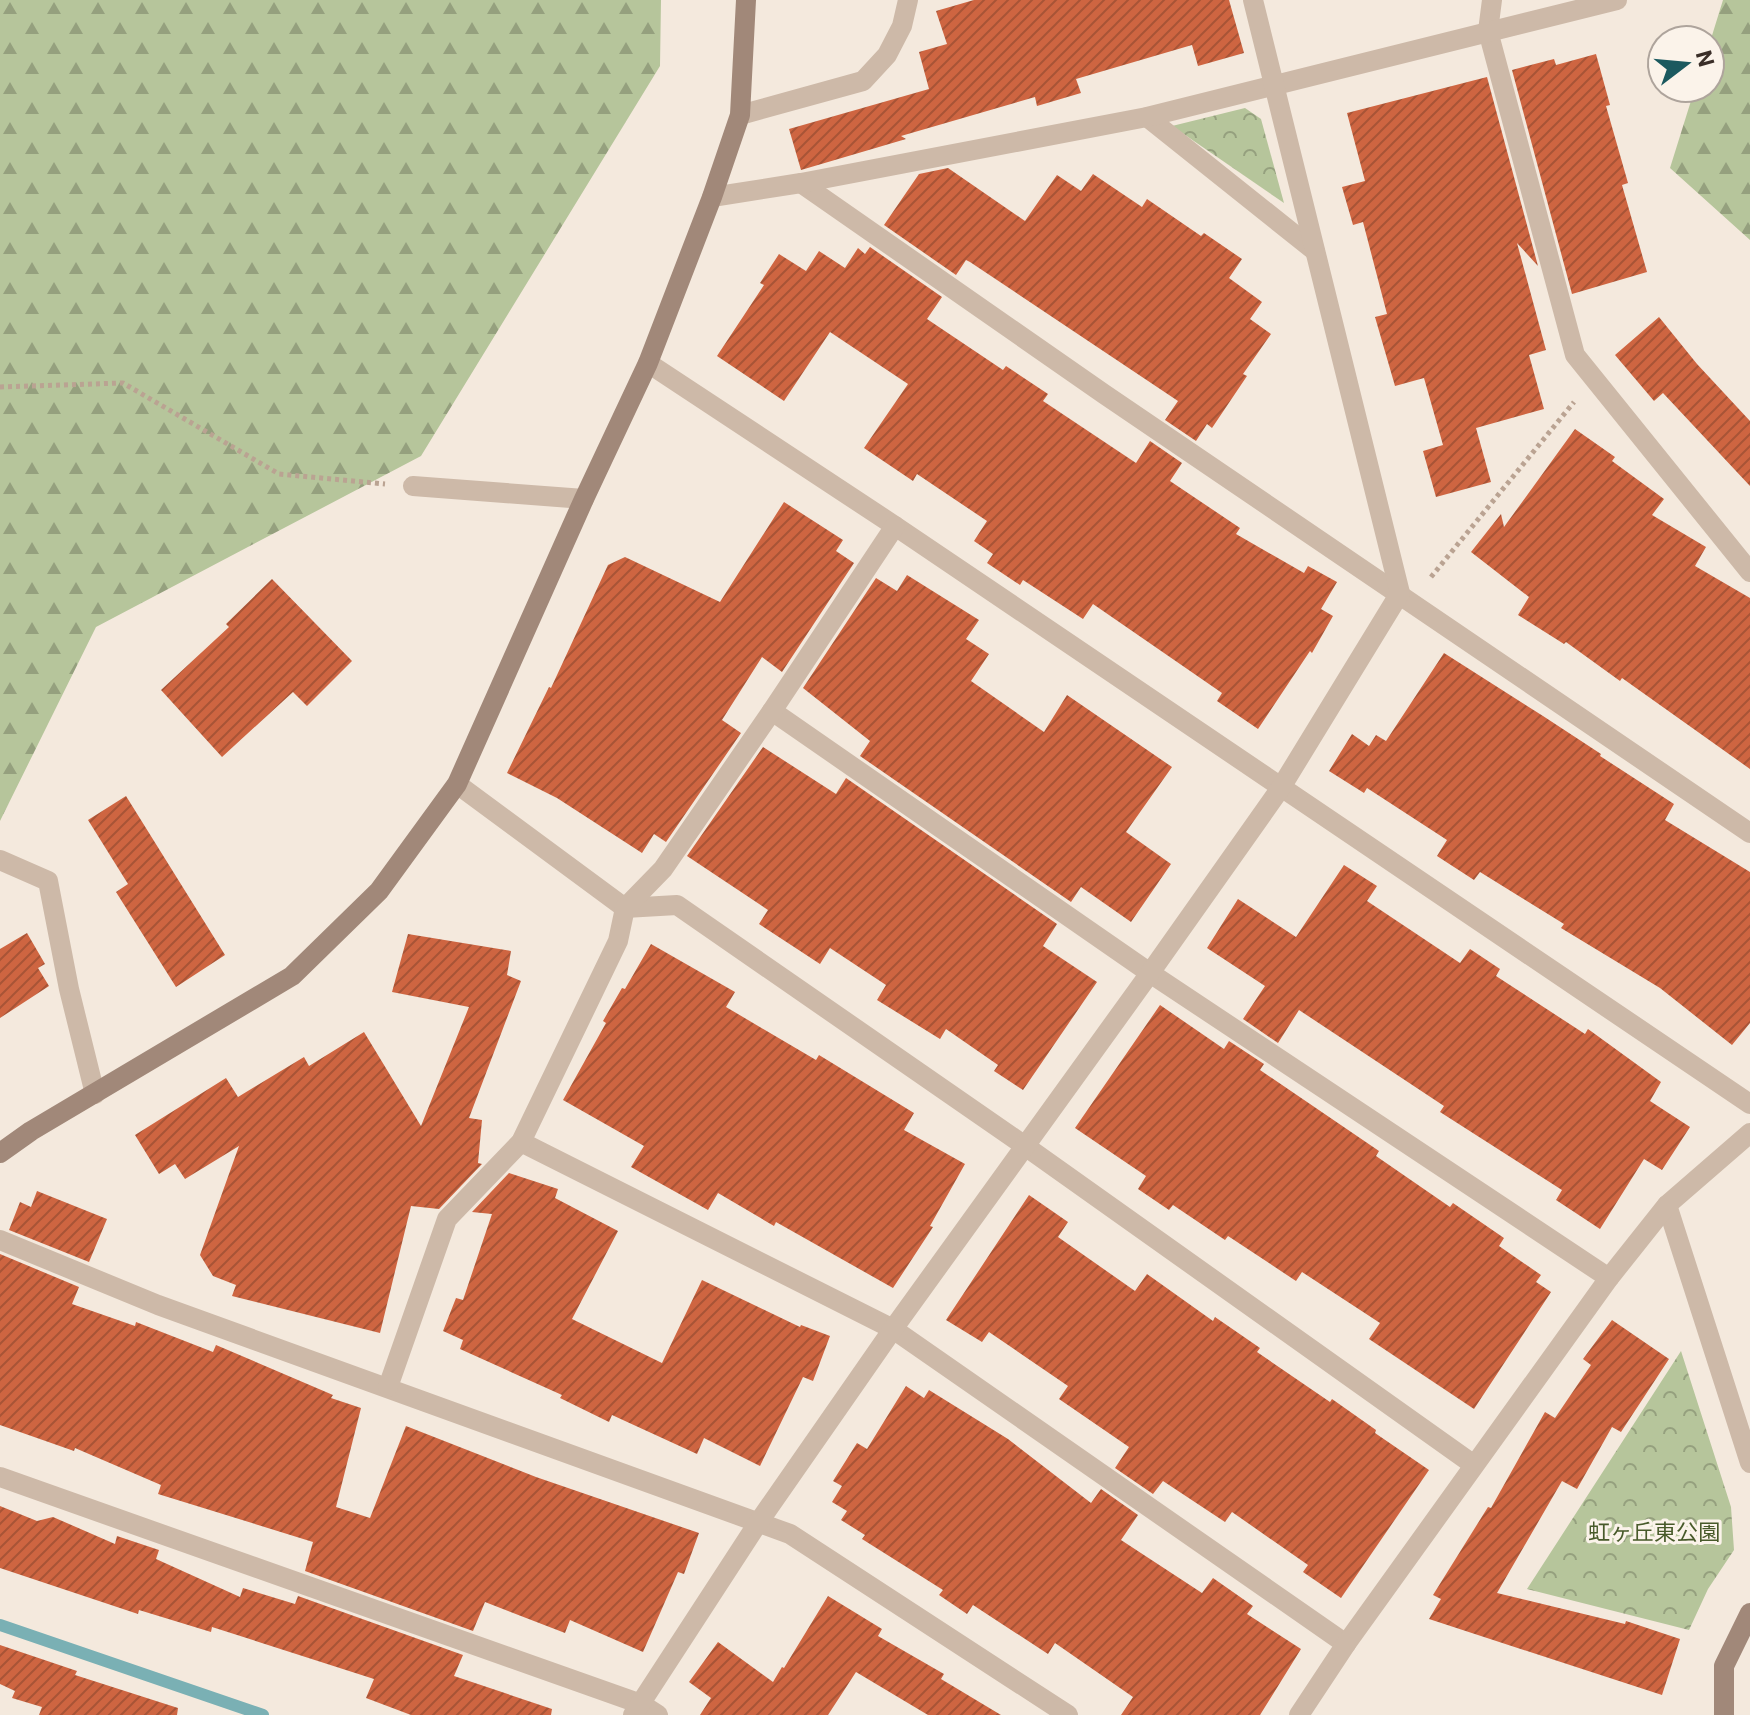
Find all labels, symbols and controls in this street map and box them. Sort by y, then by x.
north arrow [1646,24,1726,104]
text: N [1691,48,1719,70]
park label: 虹ヶ丘東公園 [1588,1520,1720,1545]

